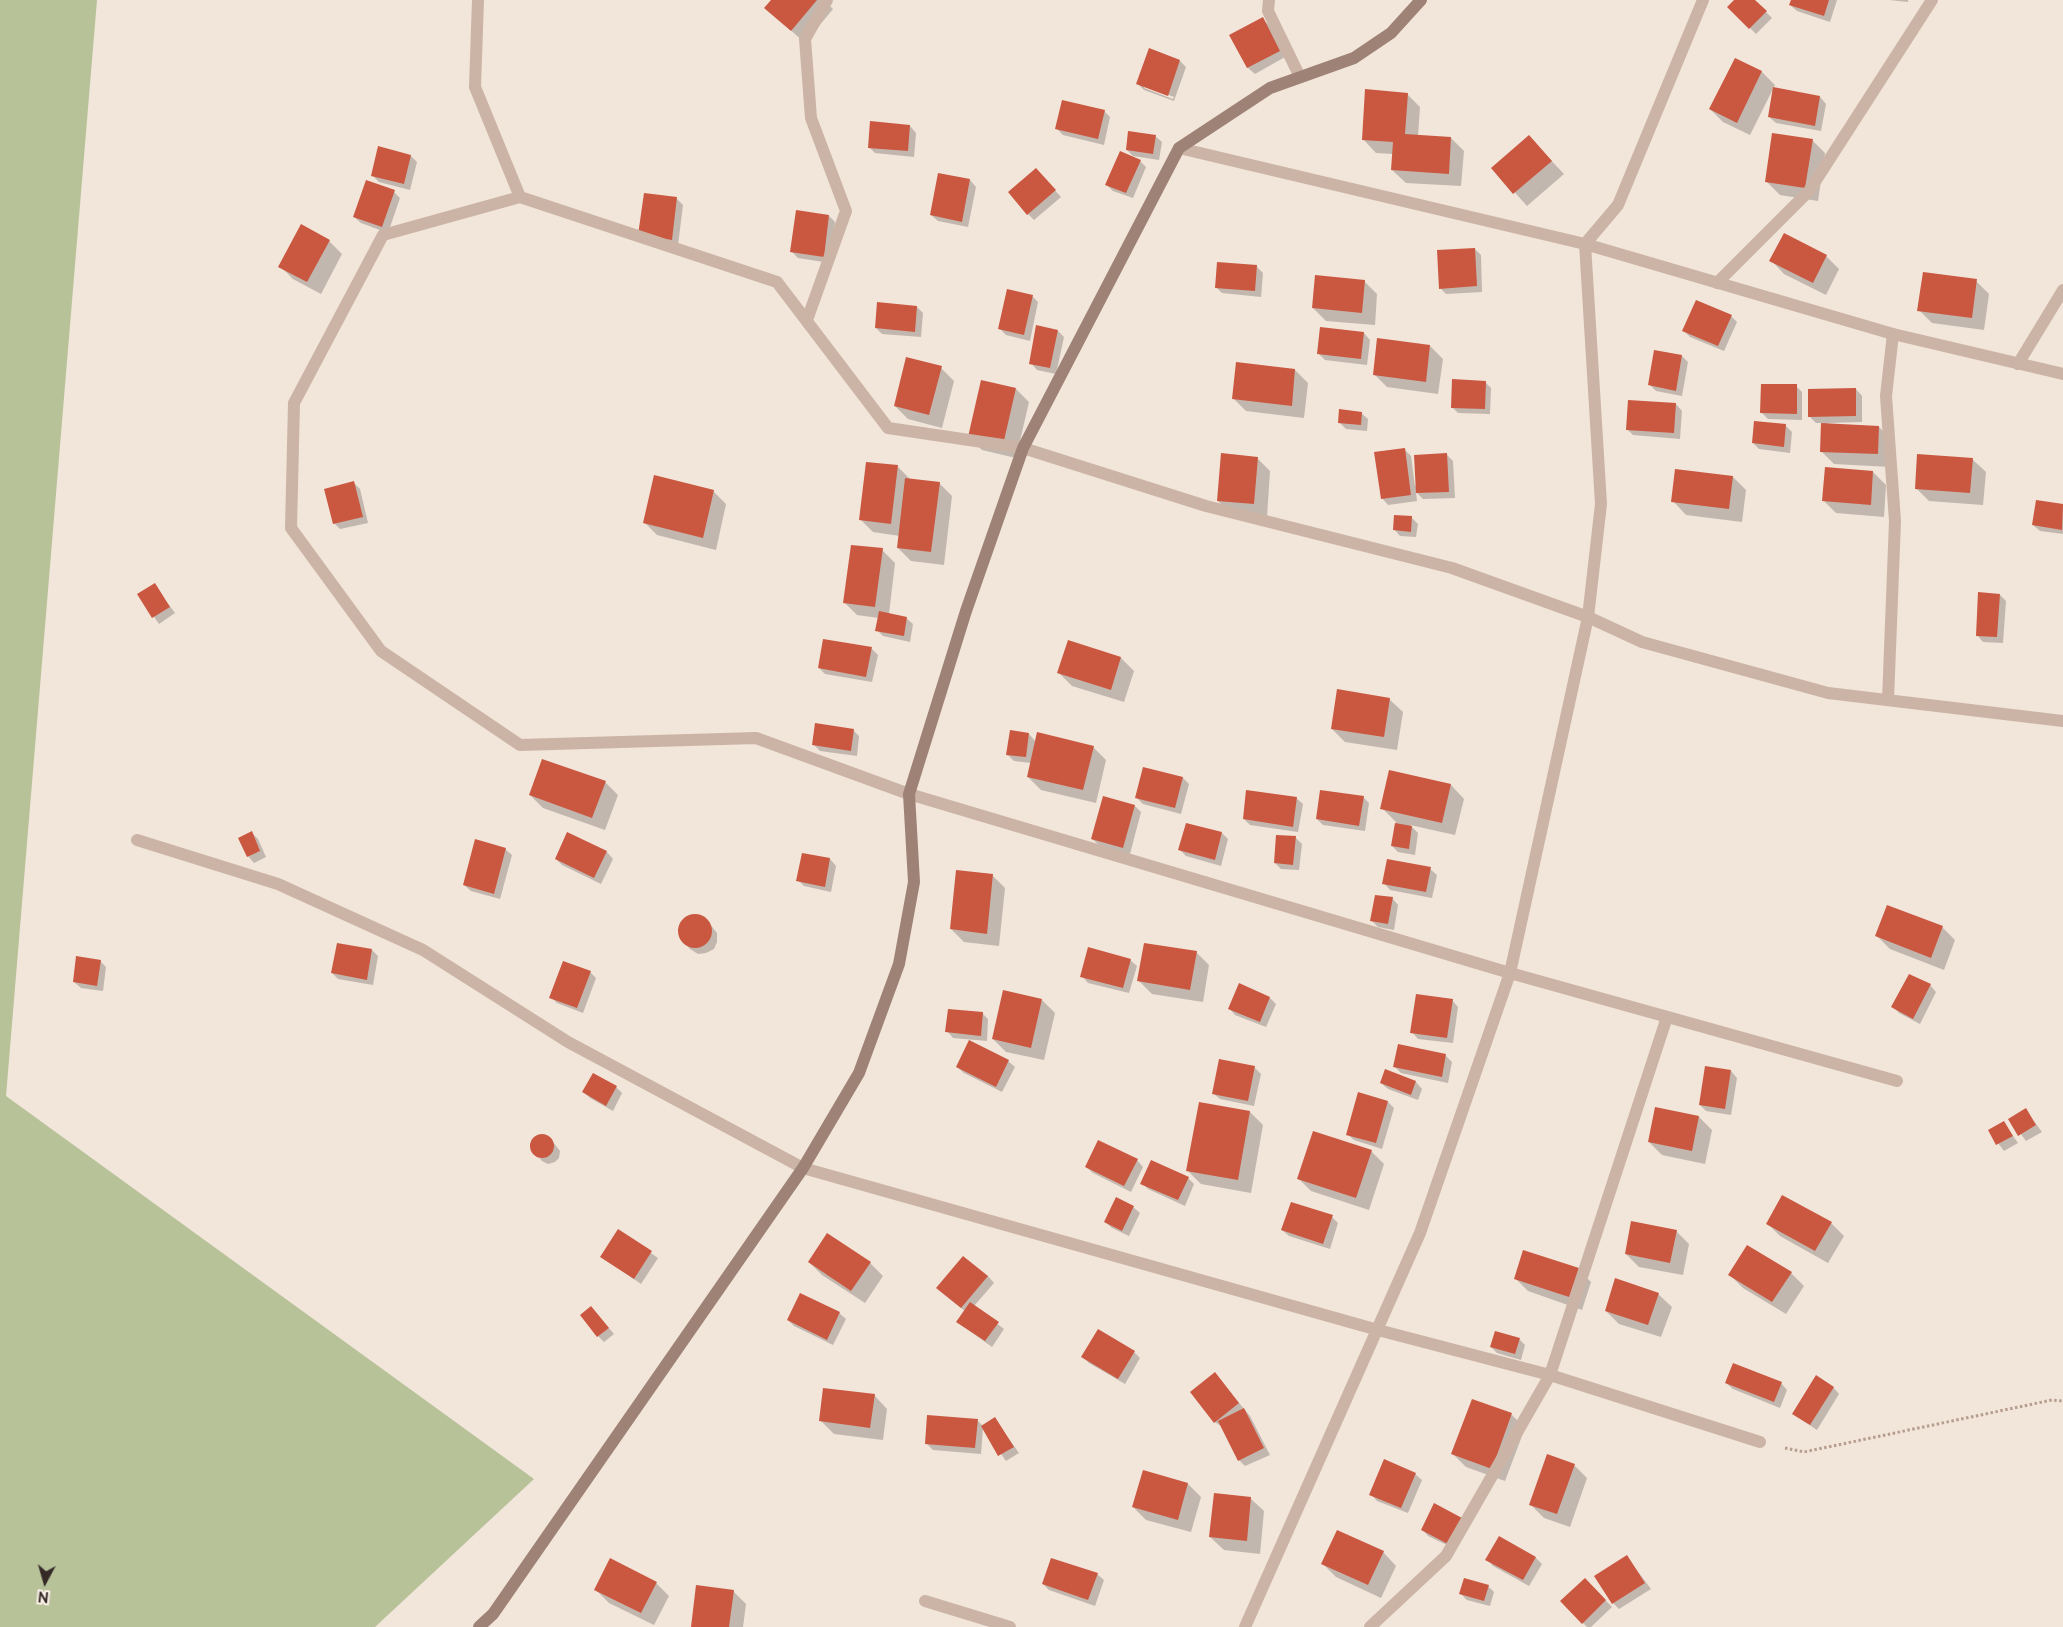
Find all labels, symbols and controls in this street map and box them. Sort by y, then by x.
north arrow [20,1557,70,1607]
text: N [37,1588,50,1605]

